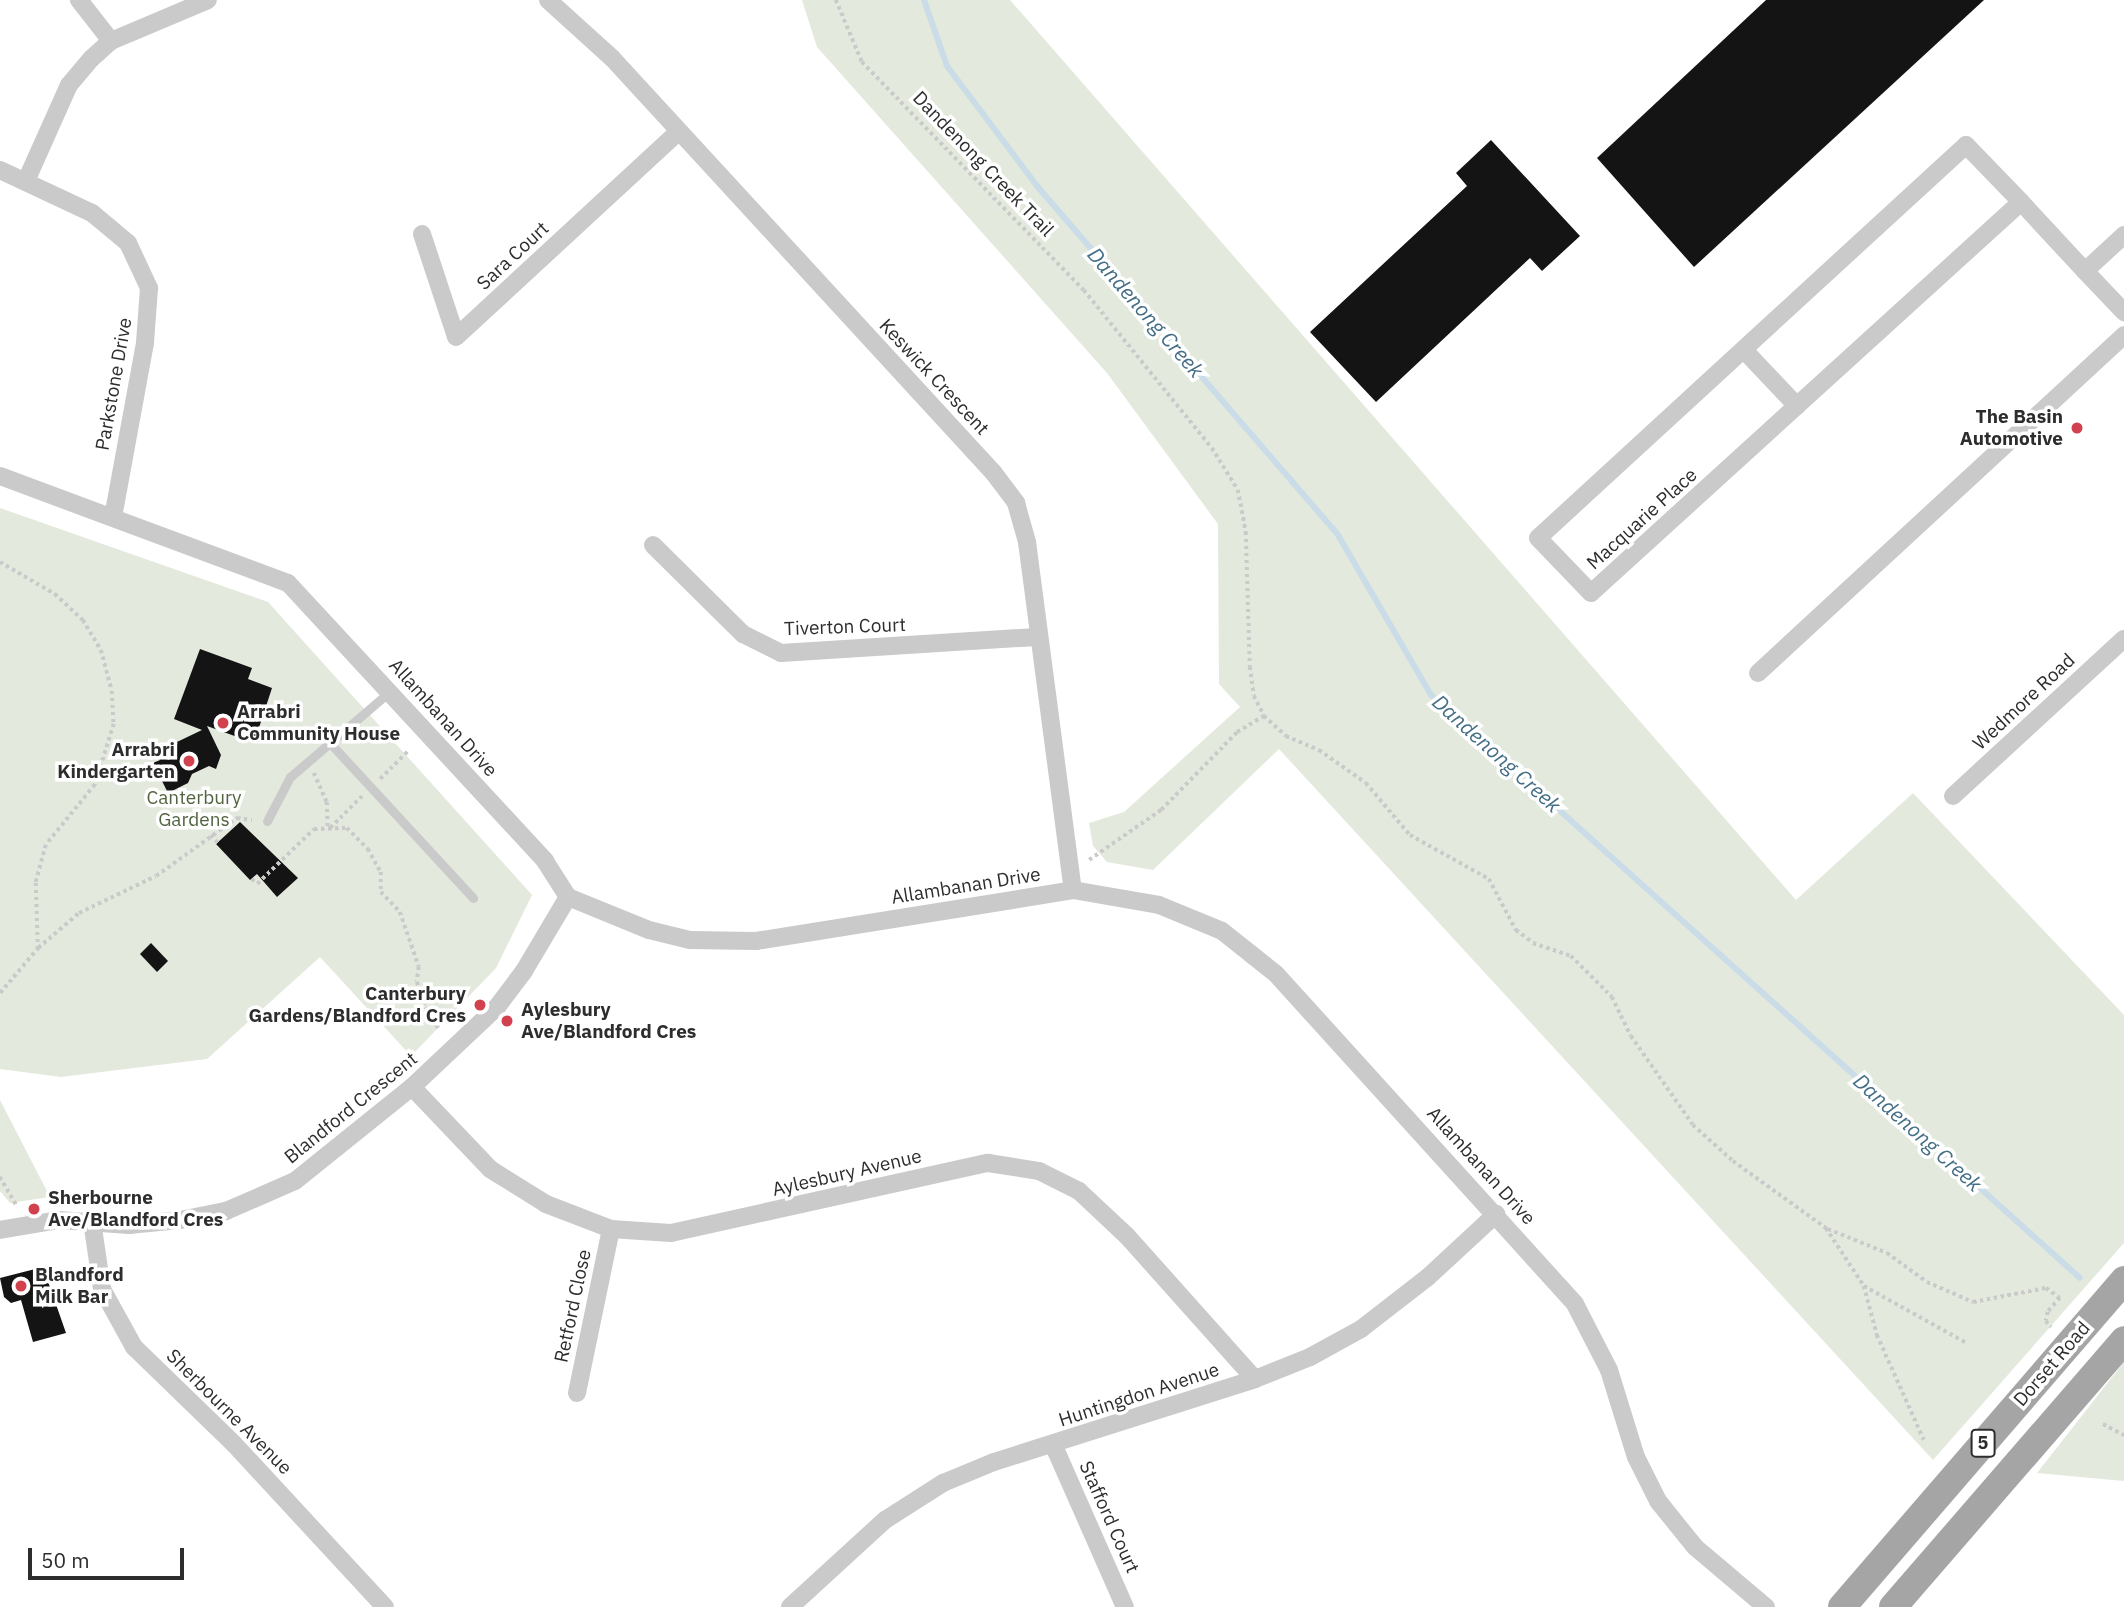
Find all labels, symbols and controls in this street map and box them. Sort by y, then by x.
street label: Dandenong Creek Trail [908,87,1058,241]
street label: Sara Court [472,217,554,295]
water label: Dandenong Creek [1083,242,1209,382]
street label: Keswick Crescent [874,314,994,440]
street label: Parkstone Drive [91,316,137,452]
place label: The Basin Automotive [1960,406,2063,450]
marker: The Basin Automotive [2069,420,2085,436]
street label: Macquarie Place [1582,464,1702,574]
street label: Tiverton Court [784,613,906,641]
street label: Wedmore Road [1968,649,2080,755]
street label: Allambanan Drive [384,654,502,782]
water label: Dandenong Creek [1428,689,1566,817]
place label: Arrabri Community House [237,701,400,745]
marker: Arrabri Community House [215,715,231,731]
place label: Arrabri Kindergarten [57,739,175,783]
marker: Arrabri Kindergarten [181,753,197,769]
park label: Canterbury Gardens [146,787,242,831]
street label: Allambanan Drive [890,863,1042,909]
place label: Canterbury Gardens/Blandford Cres [249,983,466,1027]
marker: Canterbury Gardens/Blandford Cres [472,997,488,1013]
place label: Aylesbury Ave/Blandford Cres [521,999,696,1043]
marker: Aylesbury Ave/Blandford Cres [499,1013,515,1029]
street label: Blandford Crescent [280,1047,422,1169]
water label: Dandenong Creek [1849,1068,1987,1196]
street label: Allambanan Drive [1422,1102,1540,1230]
street label: Aylesbury Avenue [770,1145,924,1201]
place label: Sherbourne Ave/Blandford Cres [48,1187,223,1231]
marker: Sherbourne Ave/Blandford Cres [26,1201,42,1217]
street label: Retford Close [550,1247,596,1365]
place label: Blandford Milk Bar [35,1264,124,1308]
marker: Blandford Milk Bar [13,1278,29,1294]
street label: Dorset Road [2009,1317,2095,1411]
street label: Sherbourne Avenue [162,1345,296,1479]
street label: Huntingdon Avenue [1056,1358,1222,1432]
road number: 5 [1969,1428,1997,1458]
street label: Stafford Court [1074,1458,1144,1576]
scale bar [32,1534,187,1578]
text: 50 m [41,1546,90,1574]

